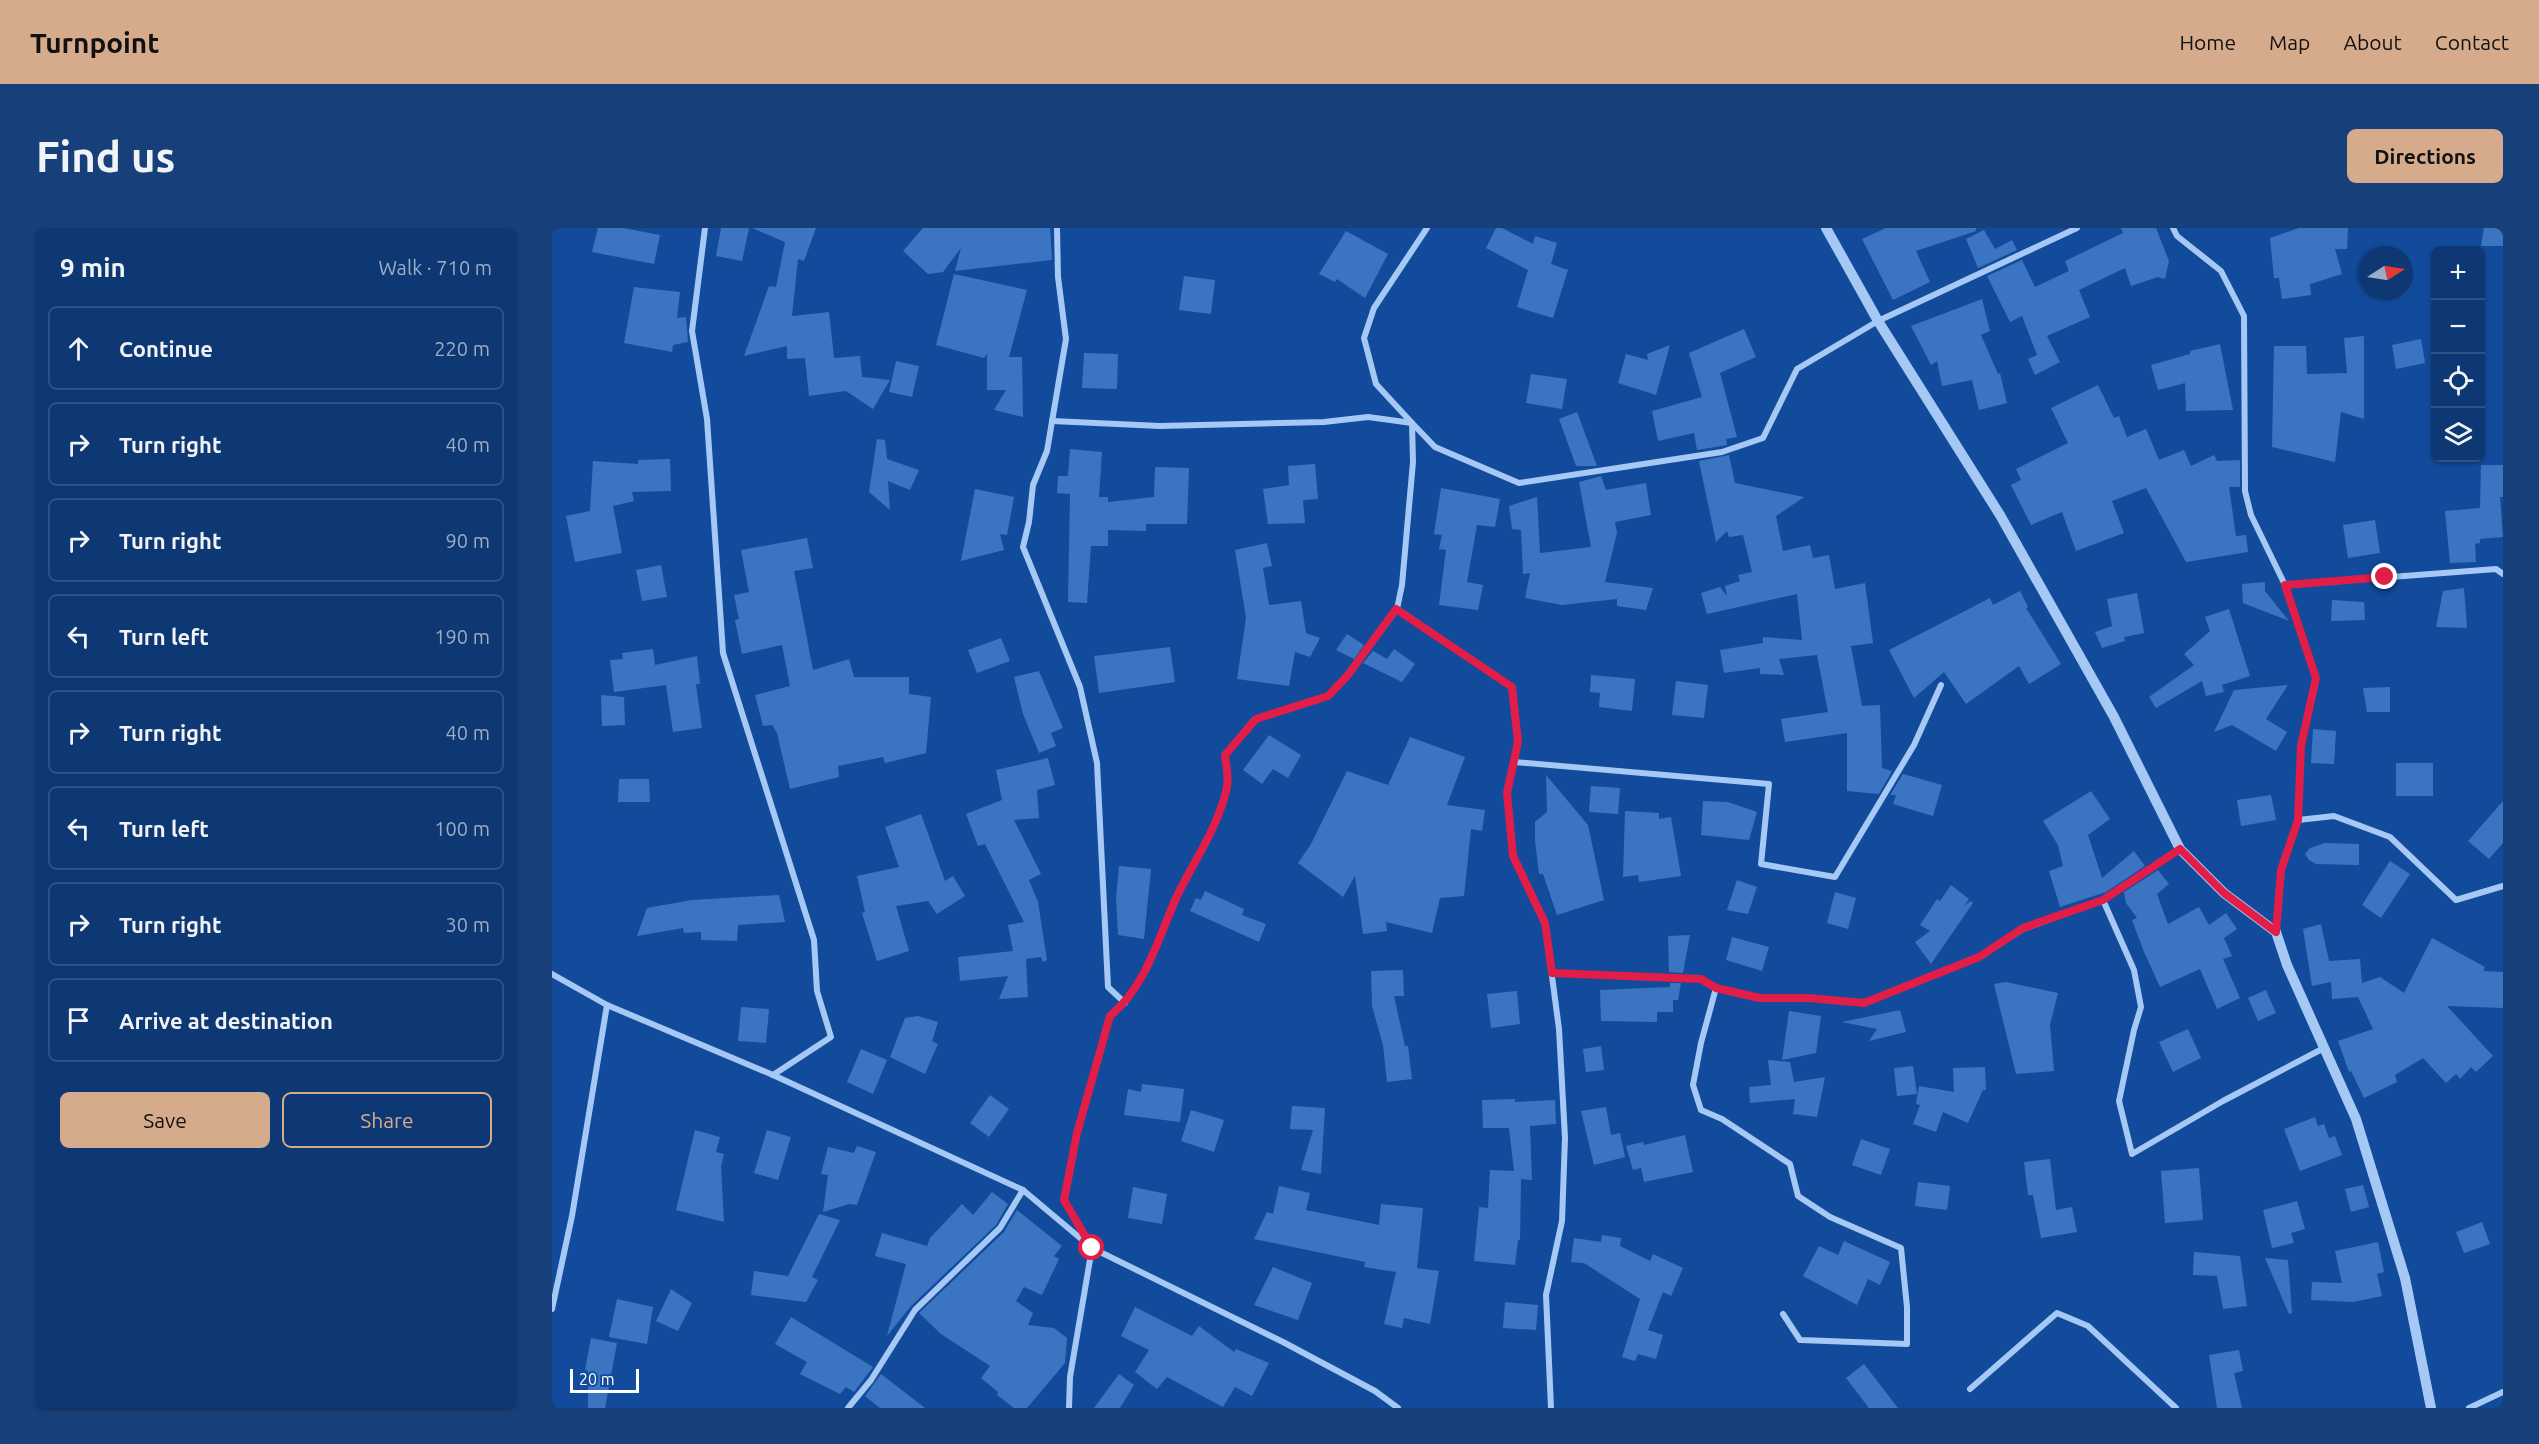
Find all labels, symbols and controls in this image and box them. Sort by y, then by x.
text: Turnpoint [30,27,159,58]
text: Home [2179,30,2236,54]
text: Map [2269,30,2310,54]
text: About [2343,30,2402,54]
text: Contact [2435,30,2509,54]
button: Directions [2347,129,2503,183]
text: Find us [36,133,175,180]
north arrow [2359,246,2413,300]
map controls [2431,246,2485,462]
button: + [2431,246,2485,300]
text: 9 min [60,253,126,282]
text: Walk · 710 m [379,256,492,279]
button: − [2431,300,2485,354]
icon: ahead [62,332,95,365]
text: Continue [119,336,213,361]
text: 220 m [434,337,490,360]
button: locate [2431,354,2485,408]
button: layers [2431,408,2485,462]
icon: right [62,428,95,461]
text: Turn right [119,432,221,457]
text: 40 m [446,433,490,456]
icon: right [62,524,95,557]
text: Turn right [119,528,221,553]
text: 90 m [446,529,490,552]
route end [2371,563,2397,589]
icon: left [62,620,95,653]
text: Turn left [119,624,209,649]
text: 190 m [434,625,490,648]
icon: right [62,716,95,749]
text: Turn right [119,720,221,745]
text: 40 m [446,721,490,744]
icon: left [62,812,95,845]
text: Turn left [119,816,209,841]
text: 100 m [434,817,490,840]
icon: right [62,908,95,941]
text: Turn right [119,912,221,937]
text: 30 m [446,913,490,936]
icon: arrive [62,1004,95,1037]
text: Arrive at destination [119,1008,333,1033]
button: Save [60,1092,270,1148]
button: Share [282,1092,492,1148]
route start [1078,1234,1104,1260]
scale bar [570,1366,639,1394]
text: 20 m [579,1370,615,1388]

